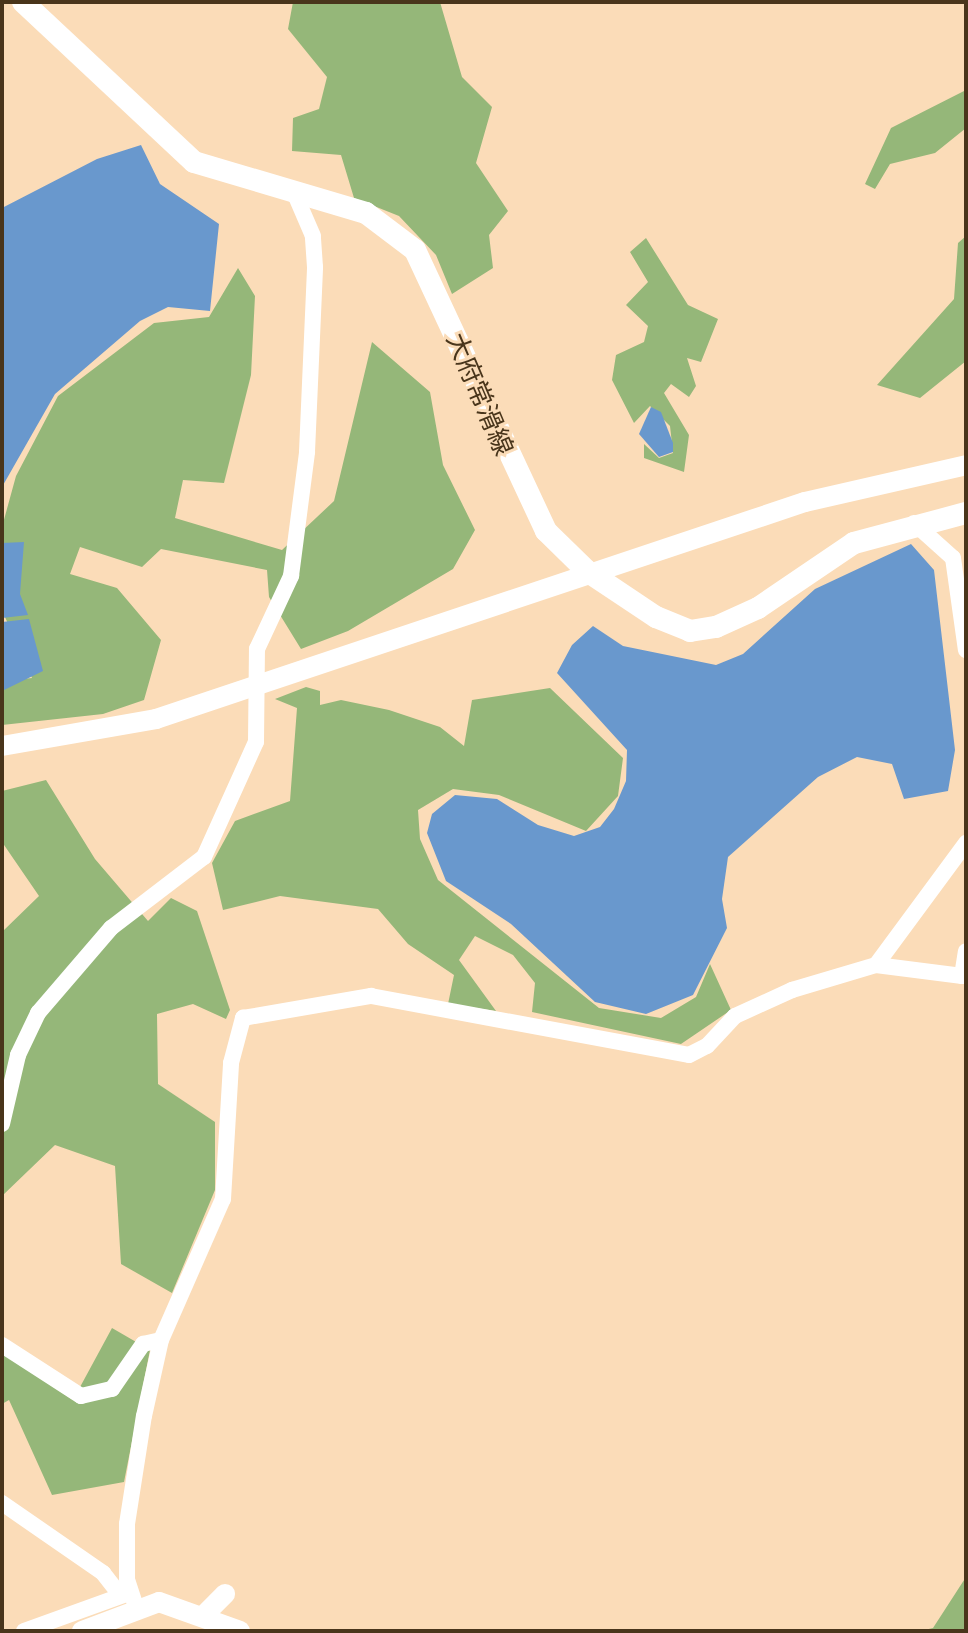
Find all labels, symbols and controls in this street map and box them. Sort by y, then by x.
street label: 大府常滑線 [440,328,520,460]

